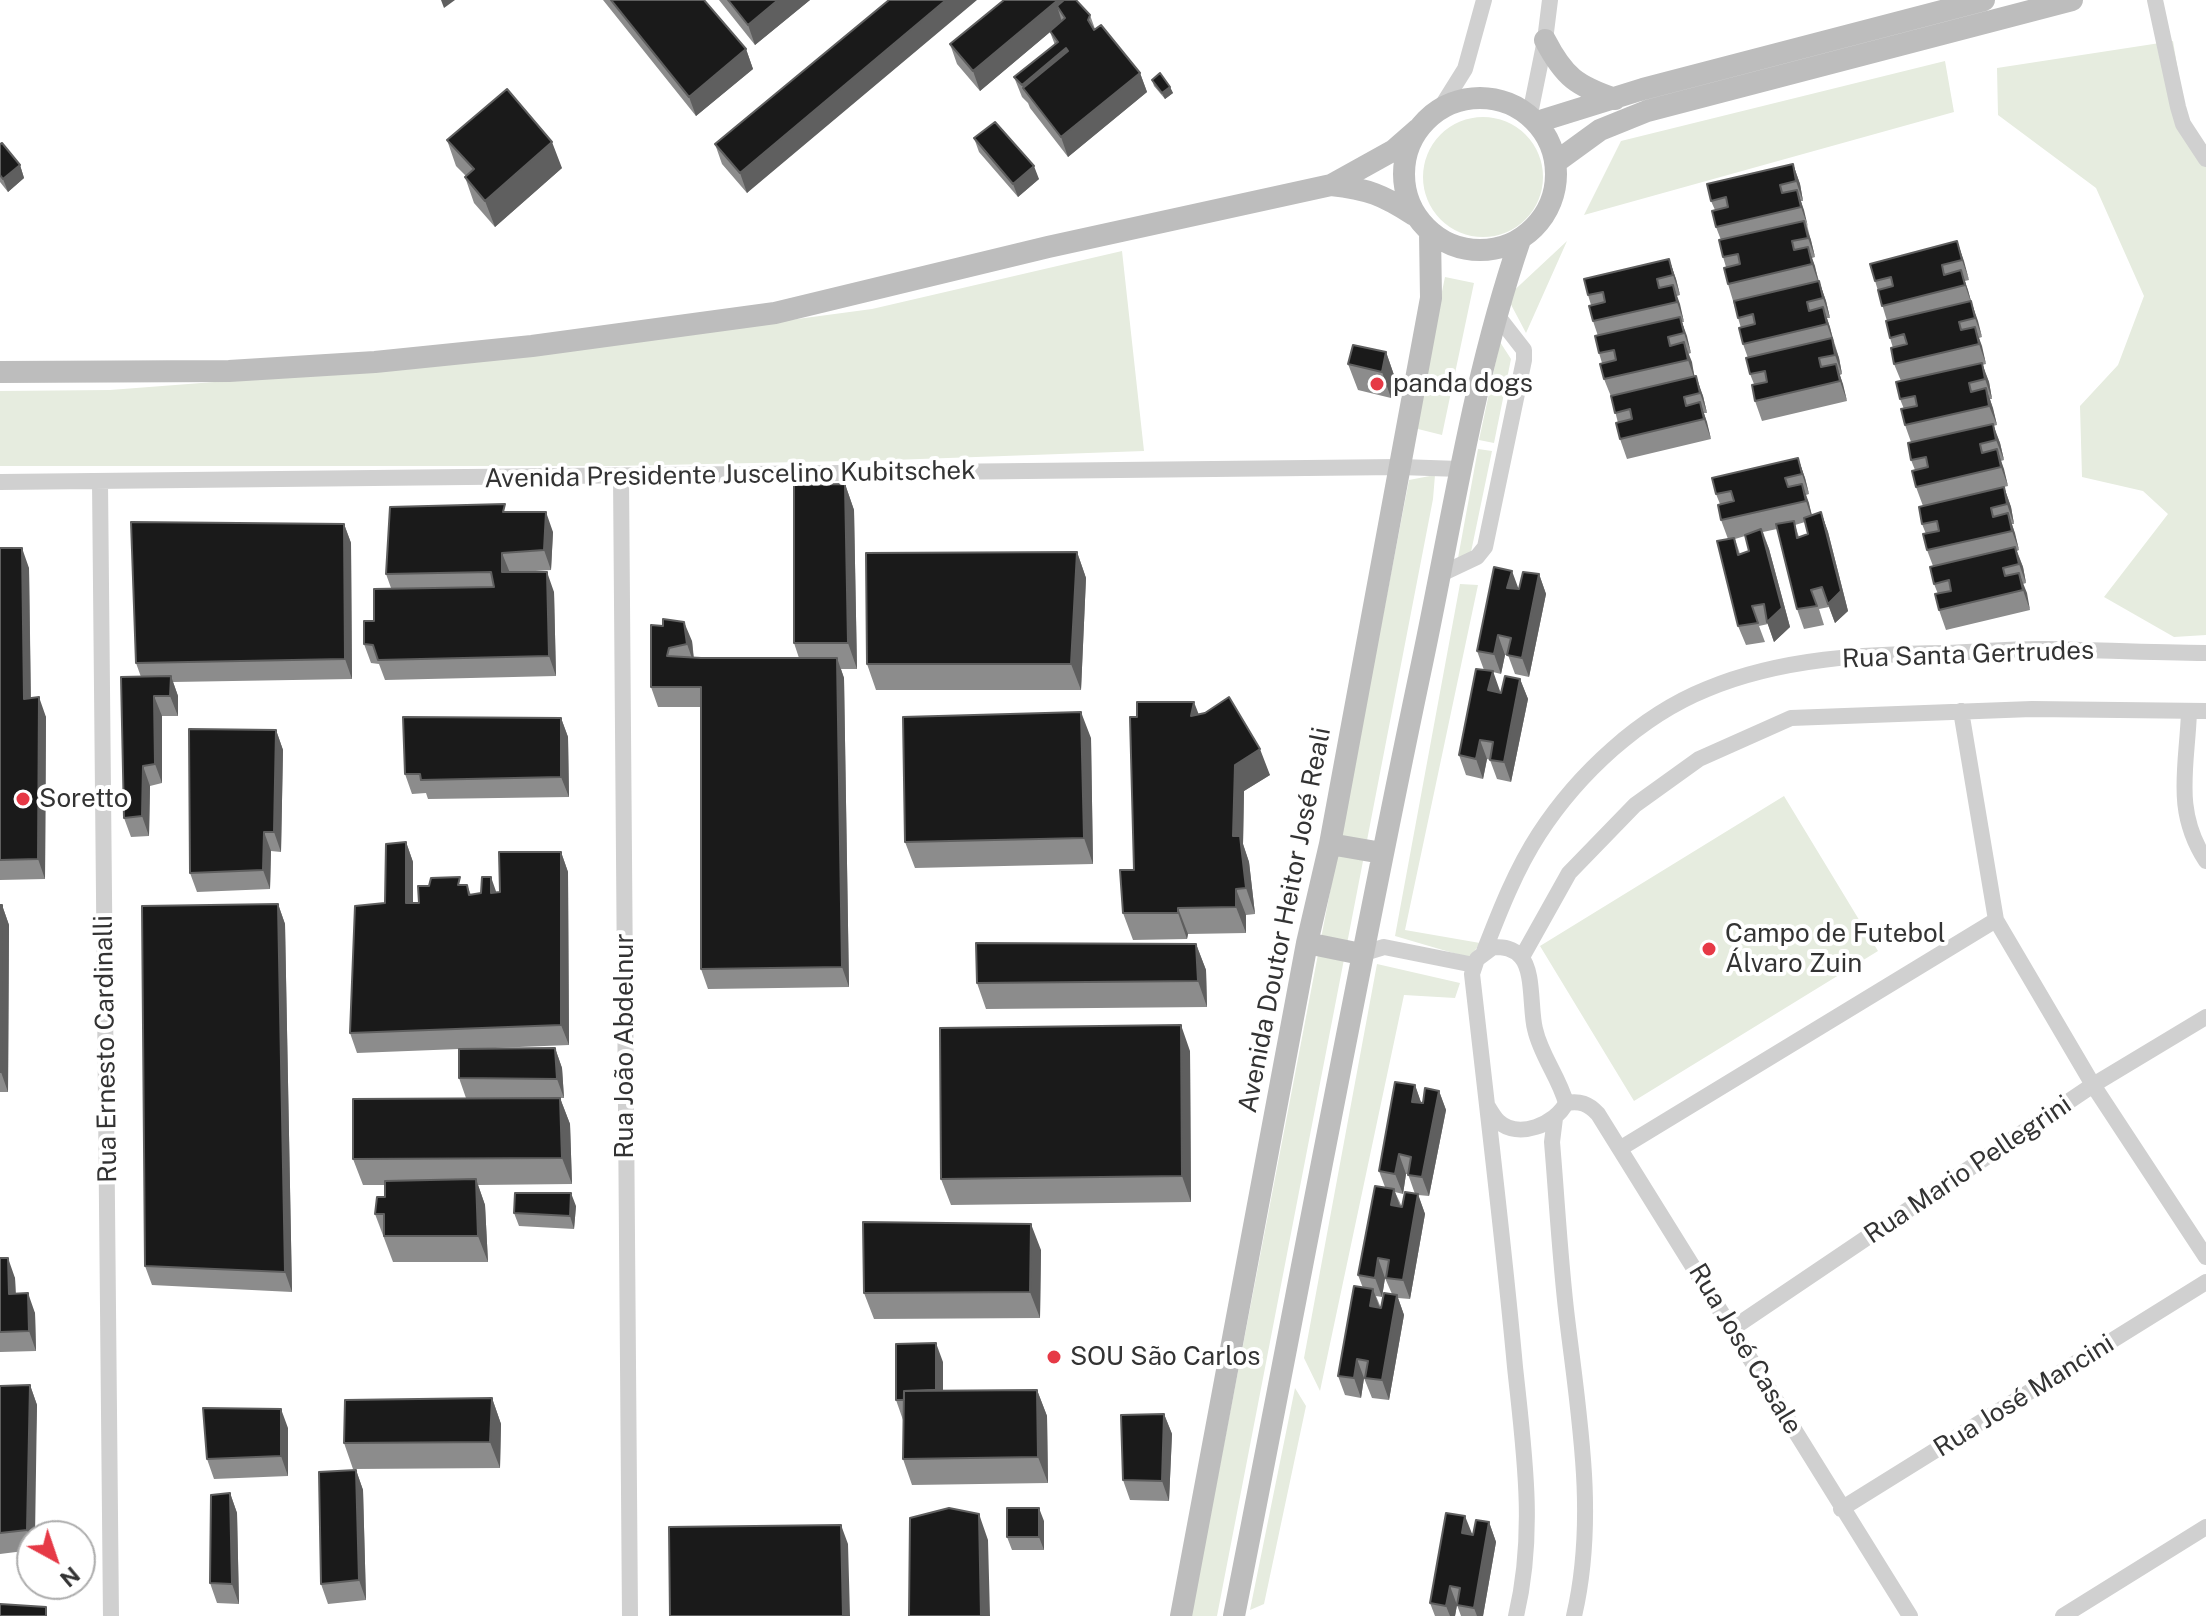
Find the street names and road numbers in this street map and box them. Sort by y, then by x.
street label: Avenida Presidente Juscelino Kubitschek [484,455,976,495]
street label: Rua Santa Gertrudes [1841,635,2095,675]
street label: Avenida Doutor Heitor José Reali [1232,725,1338,1115]
street label: Rua Ernesto Cardinalli [88,915,124,1183]
street label: Rua João Abdelnur [609,933,641,1159]
street label: Rua Mario Pellegrini [1859,1089,2077,1251]
street label: Rua José Casale [1682,1258,1808,1440]
street label: Rua José Mancini [1928,1328,2120,1464]

